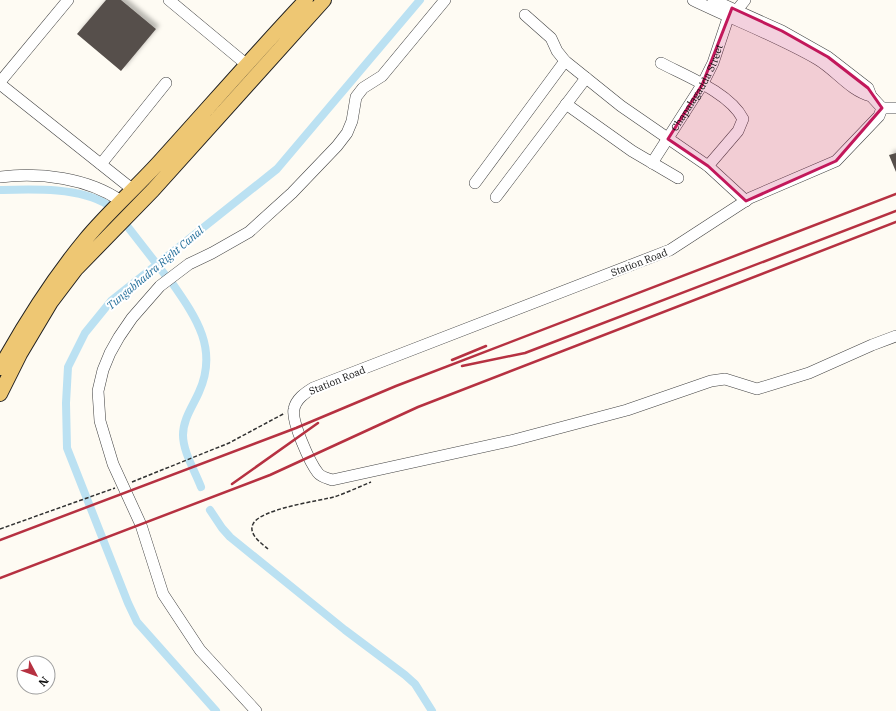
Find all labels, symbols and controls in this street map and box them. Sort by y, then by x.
street label: Chapalagadda Street [668,42,726,134]
water label: Tungabhadra Right Canal [104,223,207,313]
street label: Station Road [609,246,669,279]
street label: Station Road [307,363,367,398]
north arrow [16,655,56,695]
text: N [35,674,52,690]

